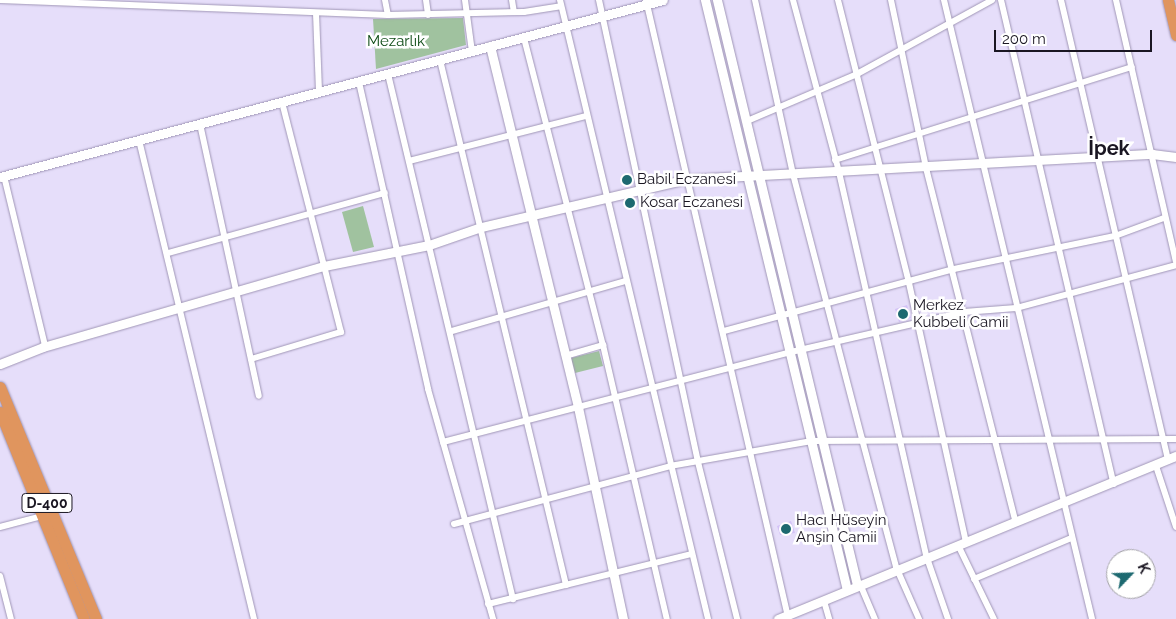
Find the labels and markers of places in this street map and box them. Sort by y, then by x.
place label: Babil Eczanesi [637,171,736,189]
marker: Babil Eczanesi [621,174,633,186]
place label: Kosar Eczanesi [640,194,743,212]
marker: Kosar Eczanesi [624,197,636,209]
place label: Merkez Kubbeli Camii [913,296,1009,331]
marker: Merkez Kubbeli Camii [897,308,909,320]
place label: Hacı Hüseyin Anşin Camii [796,511,886,546]
marker: Hacı Hüseyin Anşin Camii [780,523,792,535]

